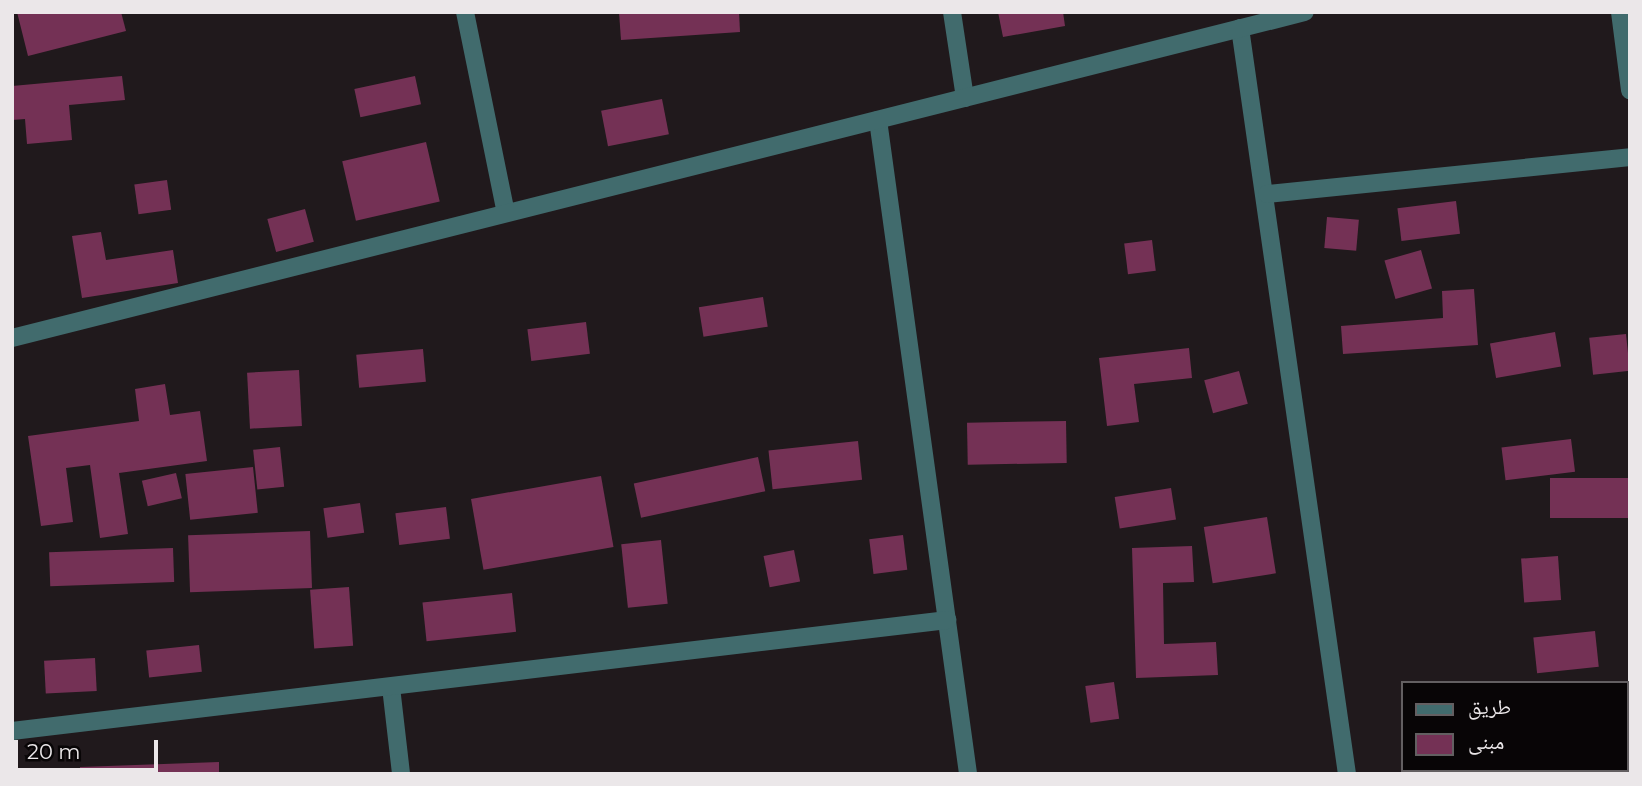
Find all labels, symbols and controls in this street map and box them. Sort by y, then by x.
legend [1400,681,1628,772]
text: طريق [1468,694,1511,719]
scale bar [18,726,161,770]
text: مبنى [1468,729,1504,754]
text: 20 m [27,739,81,764]

